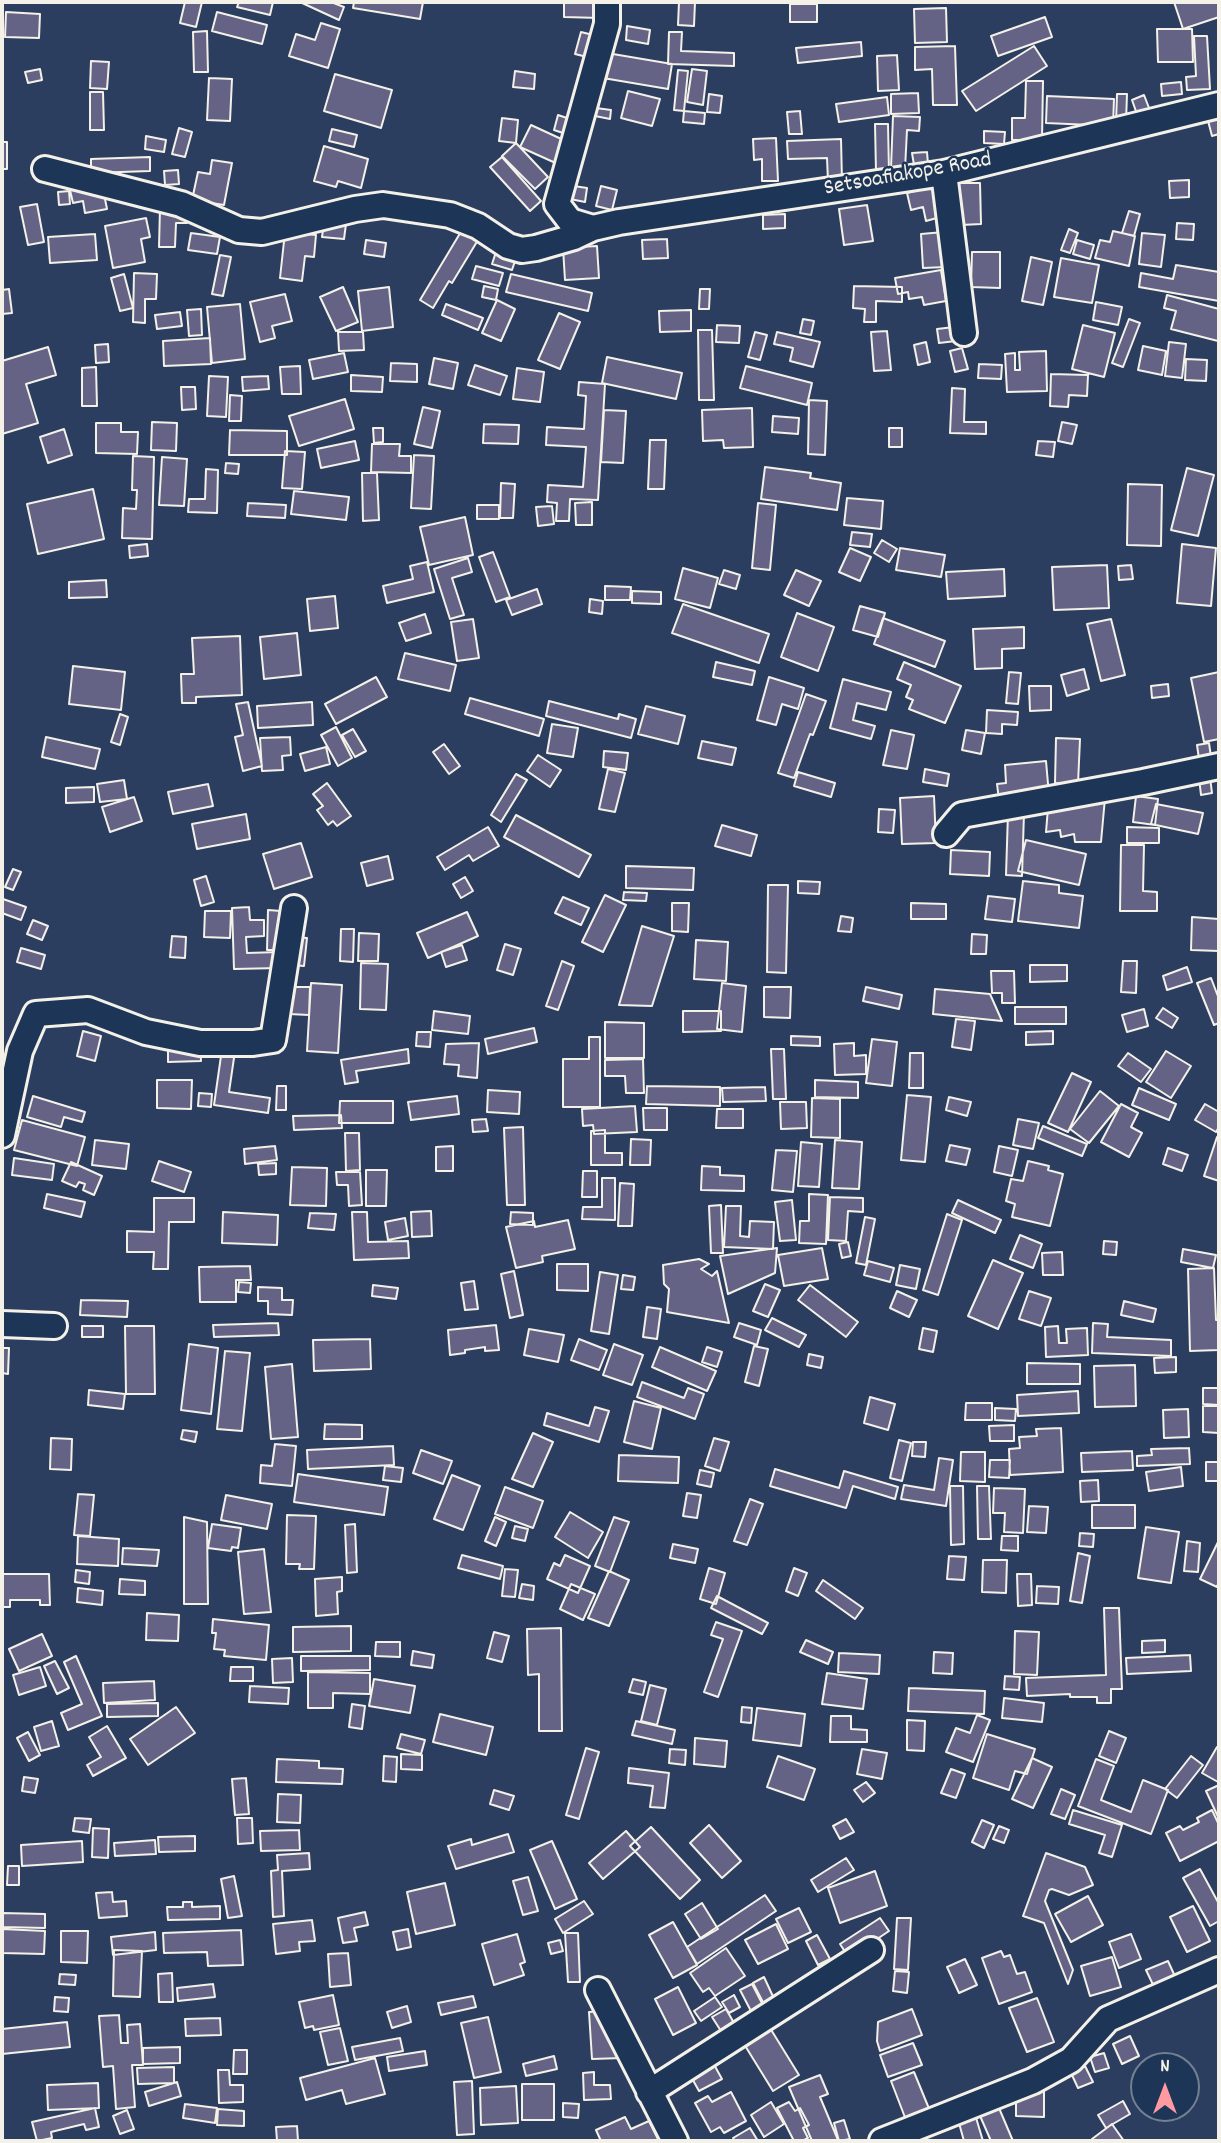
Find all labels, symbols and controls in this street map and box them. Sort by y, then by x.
street label: Setsoafiakope Road [822,148,994,204]
north arrow [1130,2052,1200,2122]
text: N [1160,2054,1170,2081]

